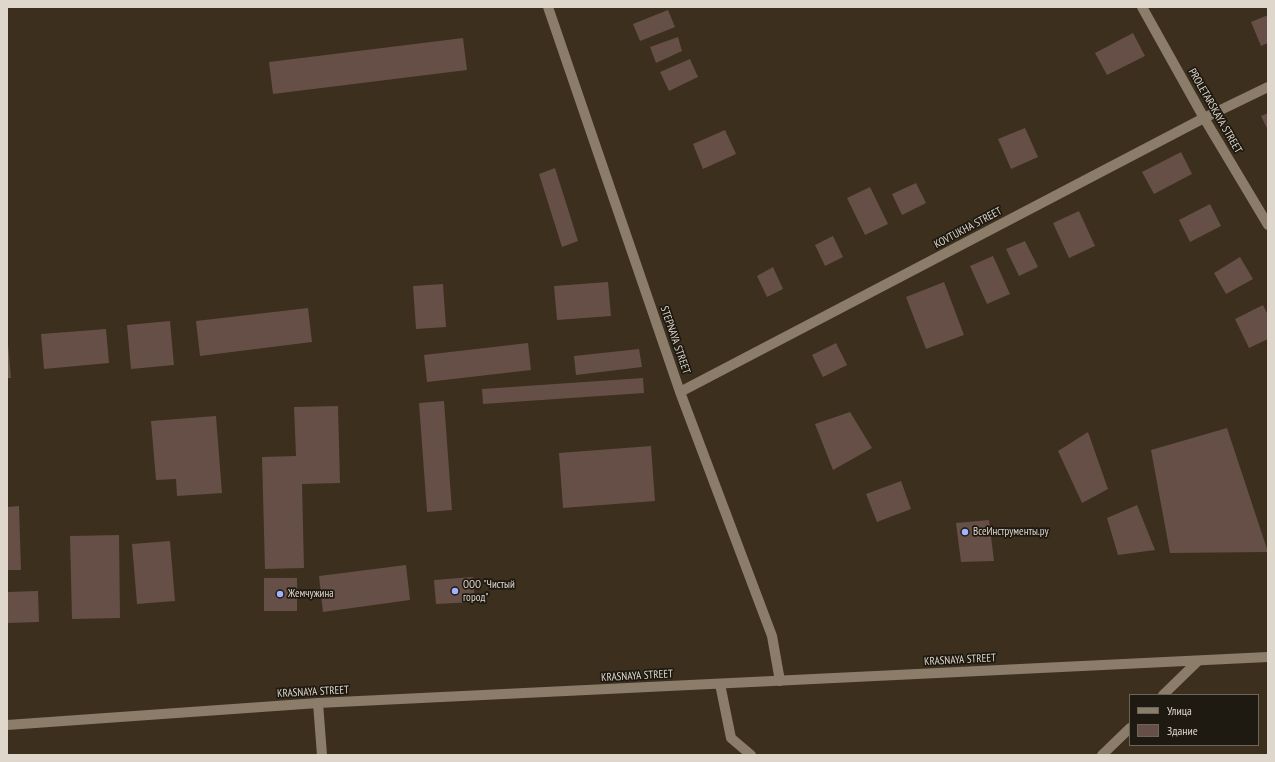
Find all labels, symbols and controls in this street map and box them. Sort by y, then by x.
street label: PROLETARSKAYA STREET [1185,66,1245,156]
street label: KOVTUKHA STREET [932,205,1004,251]
street label: STEPNAYA STREET [657,304,693,376]
place label: ВсеИнструменты.ру [973,525,1049,539]
marker: ВсеИнструменты.ру [960,527,970,537]
place label: ООО "Чистый город" [463,578,515,604]
marker: ООО "Чистый город" [450,586,460,596]
place label: Жемчужина [288,587,334,601]
marker: Жемчужина [275,589,285,599]
street label: KRASNAYA STREET [924,652,996,668]
street label: KRASNAYA STREET [601,668,673,684]
street label: KRASNAYA STREET [277,684,349,700]
legend [1129,694,1259,746]
text: Улица [1167,703,1192,718]
text: Здание [1167,723,1198,738]

